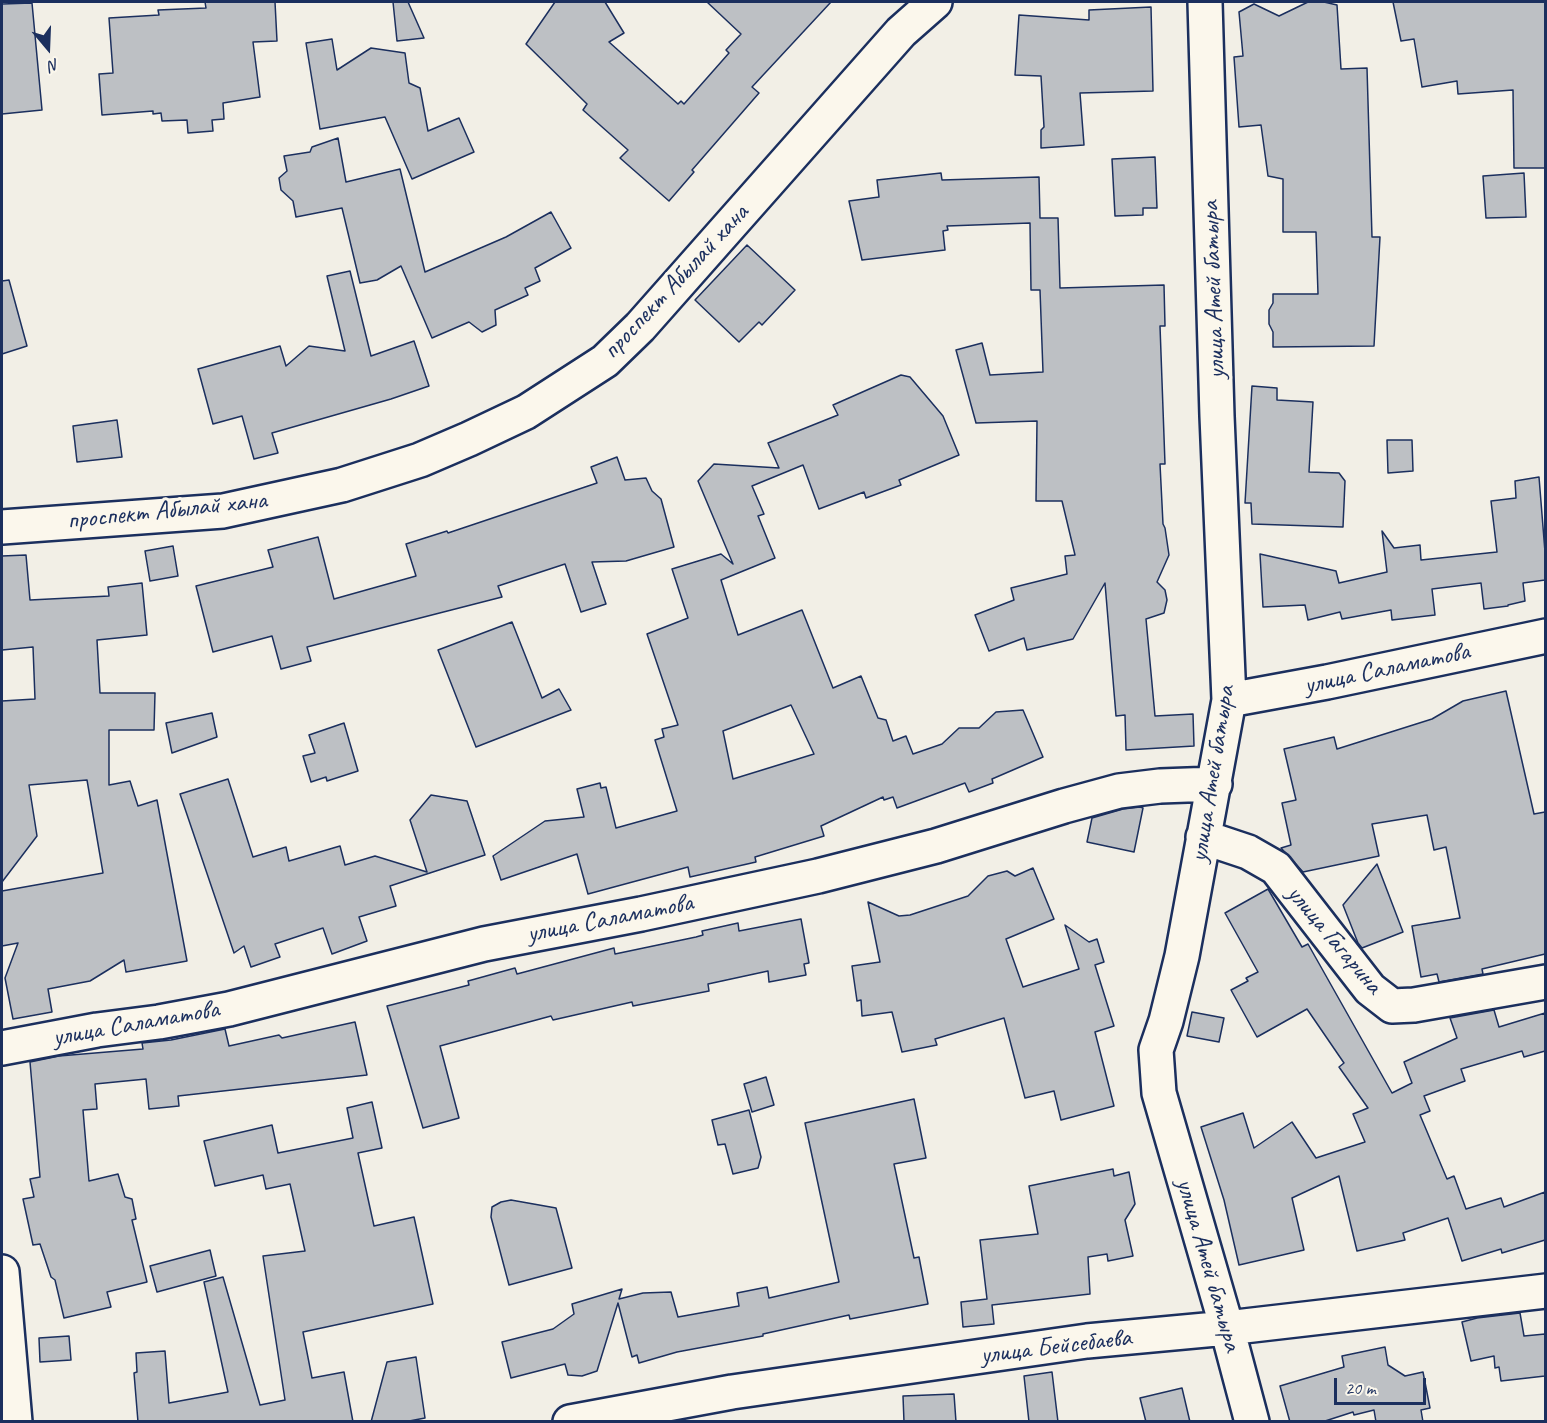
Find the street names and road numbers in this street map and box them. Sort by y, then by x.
street label: проспект Абылай хана [596,198,756,366]
street label: улица Атей батыра [1195,200,1233,380]
street label: проспект Абылай хана [66,485,268,537]
street label: улица Саламатова [1301,636,1473,702]
street label: улица Атей батыра [1184,684,1242,864]
street label: улица Гагарина [1279,879,1389,1001]
street label: улица Саламатова [524,888,696,950]
street label: улица Саламатова [50,994,222,1054]
street label: улица Атей батыра [1168,1175,1248,1355]
street label: улица Бейсебаева [979,1322,1133,1372]

